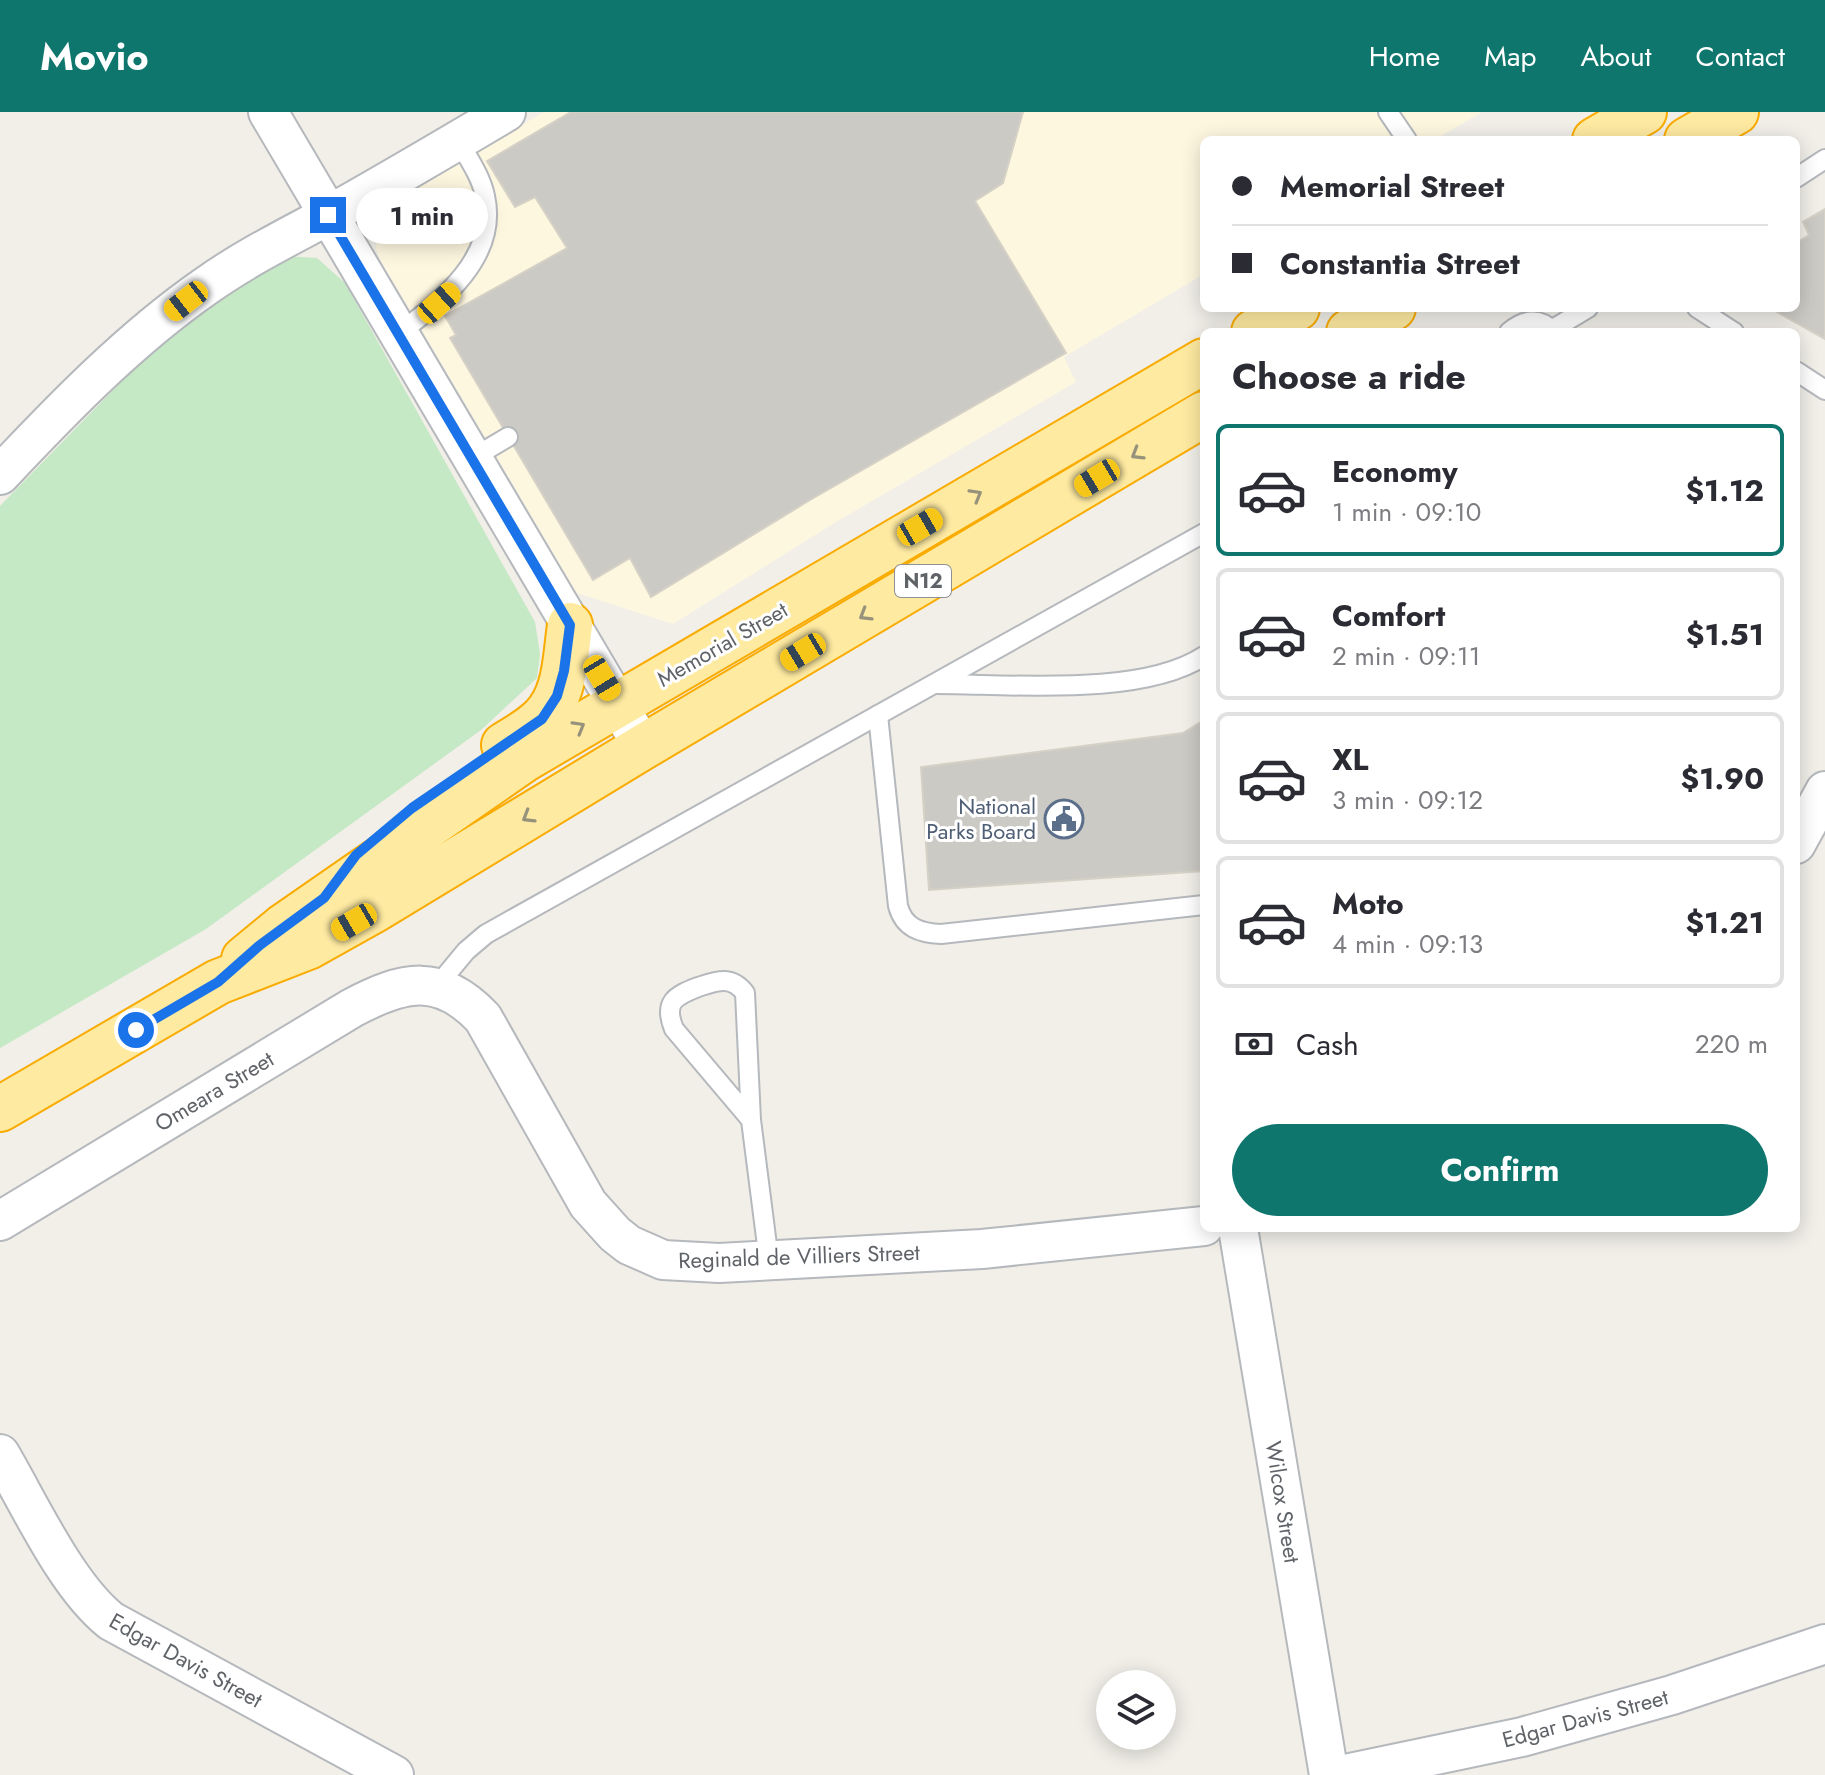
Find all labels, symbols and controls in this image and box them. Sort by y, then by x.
text: Movio [40,29,149,84]
text: Home [1369,36,1440,77]
text: Map [1484,36,1536,77]
text: About [1580,36,1652,77]
text: Contact [1696,36,1785,77]
text: Memorial Street [1280,165,1504,208]
callout: 1 min [356,187,488,243]
route end [310,197,346,233]
text: 1 min [390,197,454,235]
text: Constantia Street [1280,242,1520,285]
car [160,277,212,325]
car [413,278,465,328]
text: Choose a ride [1232,350,1466,402]
one-way arrow [1131,444,1146,460]
text: Economy [1332,450,1458,493]
icon: car [1236,454,1308,526]
car [1070,455,1124,501]
text: $1.12 [1685,469,1764,512]
one-way arrow [967,489,982,505]
text: 1 min · 09:10 [1332,493,1481,531]
car [893,505,947,549]
road number: N12 [895,565,951,597]
street label: Memorial Street [651,593,794,694]
text: Comfort [1332,594,1445,637]
icon: car [1236,598,1308,670]
one-way arrow [859,605,874,621]
text: $1.51 [1686,613,1764,656]
car [776,629,830,675]
text: 2 min · 09:11 [1332,637,1480,675]
car [579,651,625,705]
one-way arrow [570,722,585,737]
text: XL [1332,738,1368,781]
icon: car [1236,742,1308,814]
text: $1.90 [1680,757,1764,800]
text: 3 min · 09:12 [1332,781,1483,819]
place label: National Parks Board [926,790,1036,847]
public building icon: National Parks Board [1043,798,1085,840]
one-way arrow [522,807,537,822]
text: Moto [1332,882,1404,925]
icon: car [1236,886,1308,958]
car [327,900,381,944]
text: $1.21 [1685,901,1764,944]
text: 4 min · 09:13 [1332,925,1483,963]
route start [118,1012,154,1048]
icon: cash [1232,1022,1276,1066]
text: Cash [1296,1023,1359,1066]
text: 220 m [1695,1025,1768,1063]
street label: Omeara Street [148,1042,280,1139]
button: Confirm [1232,1124,1768,1216]
street label: Reginald de Villiers Street [678,1236,921,1276]
street label: Wilcox Street [1258,1439,1309,1566]
street label: Edgar Davis Street [104,1605,269,1716]
map controls [1096,1670,1176,1750]
button: layers [1096,1670,1176,1750]
street label: Edgar Davis Street [1498,1680,1672,1756]

